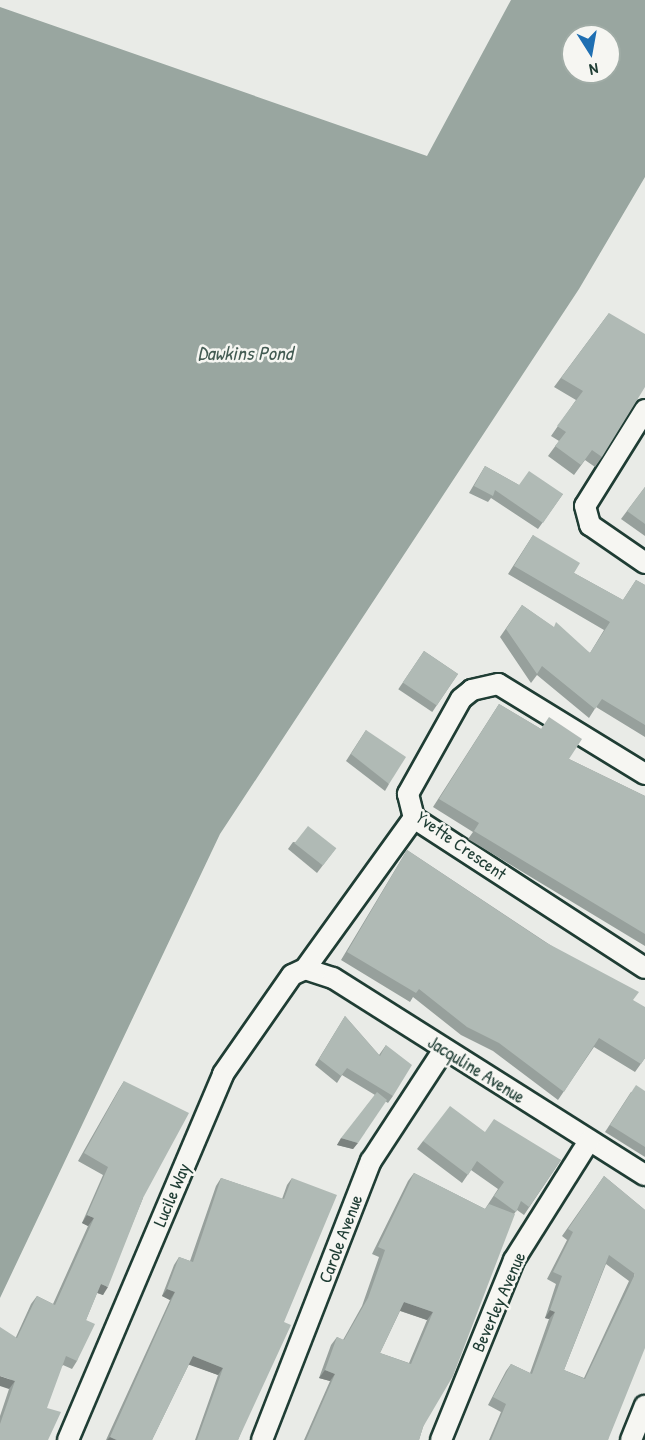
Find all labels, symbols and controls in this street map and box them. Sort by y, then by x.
north arrow [561,24,621,84]
text: N [588,58,600,81]
water label: Dawkins Pond [197,340,293,364]
street label: Yvette Crescent [412,807,510,885]
street label: Jacquline Avenue [424,1032,528,1108]
street label: Lucile Way [149,1160,195,1230]
street label: Carole Avenue [314,1192,368,1286]
street label: Beverley Avenue [467,1249,531,1355]

